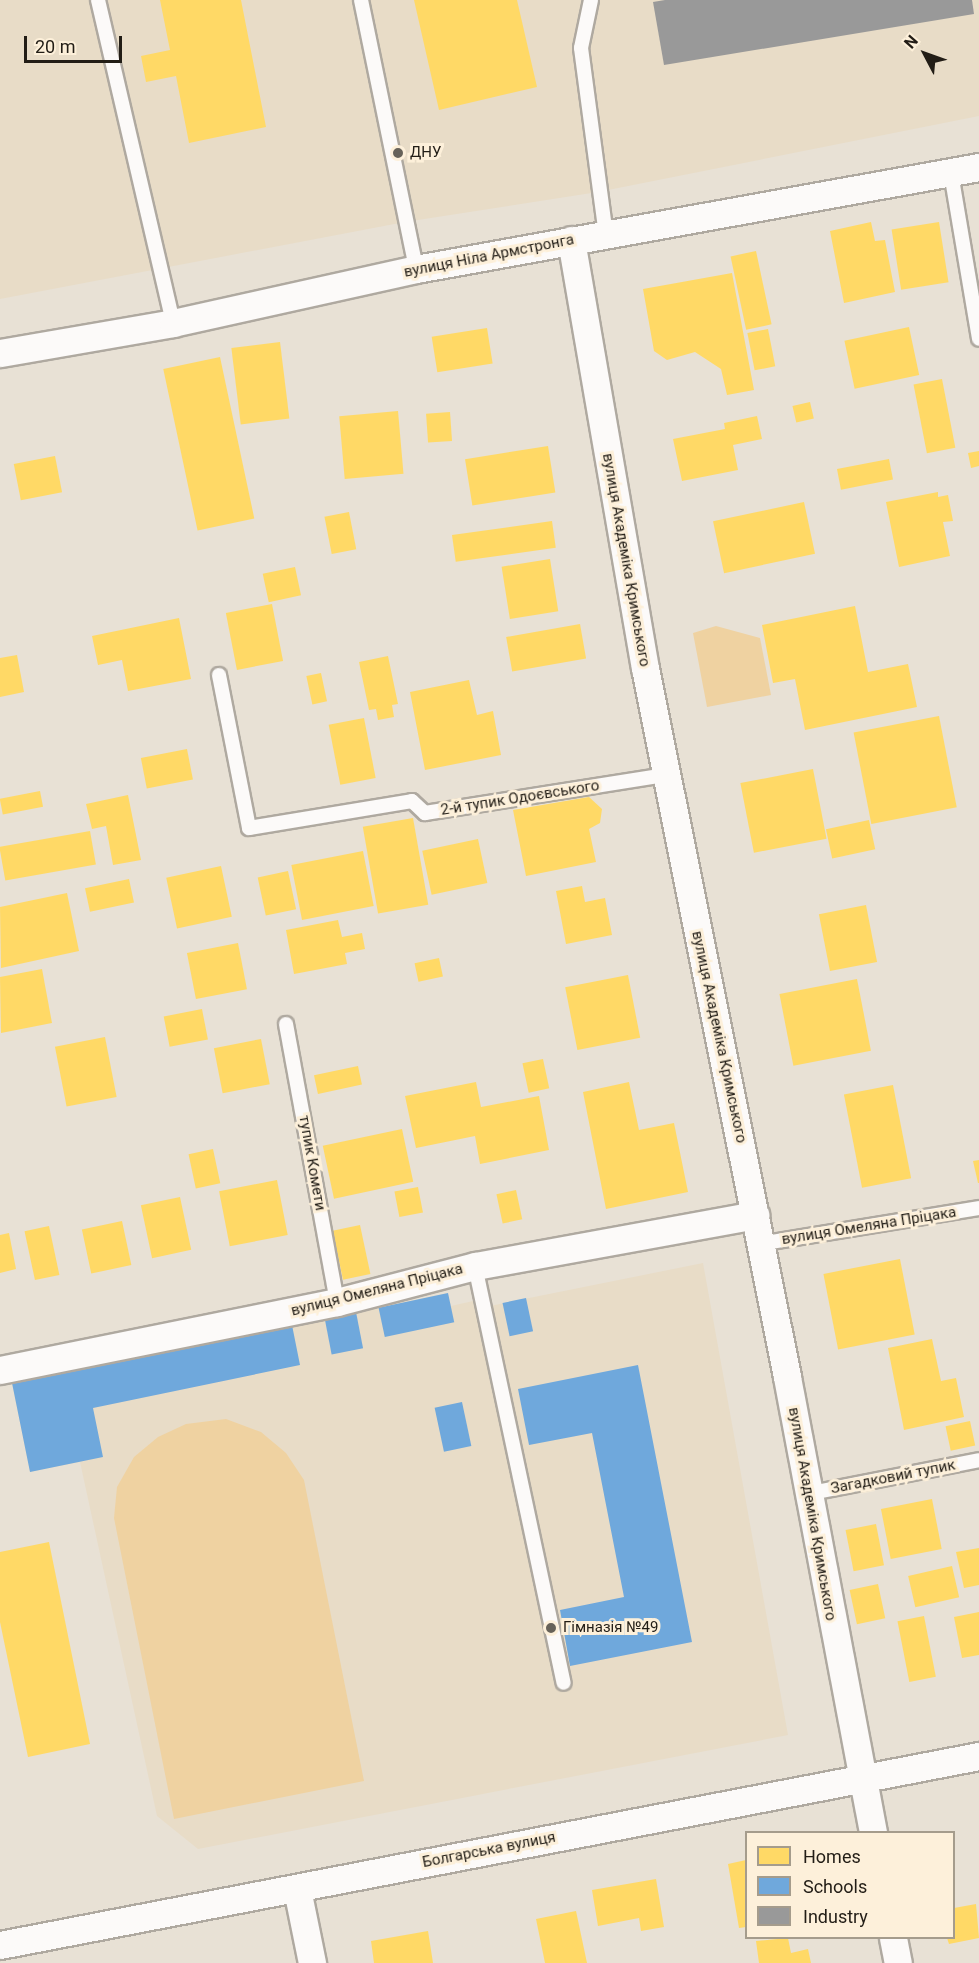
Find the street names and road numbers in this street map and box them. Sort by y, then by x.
street label: вулиця Ніла Армстронга [402,231,576,281]
street label: вулиця Академіка Кримського [598,452,654,668]
street label: 2-й тупик Одоєвського [439,777,601,819]
street label: вулиця Академіка Кримського [688,929,750,1145]
street label: тупик Комети [295,1114,329,1212]
street label: вулиця Омеляна Пріцака [780,1203,958,1249]
street label: вулиця Омеляна Пріцака [289,1260,465,1320]
street label: вулиця Академіка Кримського [784,1406,840,1622]
street label: Загадковий тупик [829,1456,957,1498]
street label: Болгарська вулиця [421,1828,557,1872]

